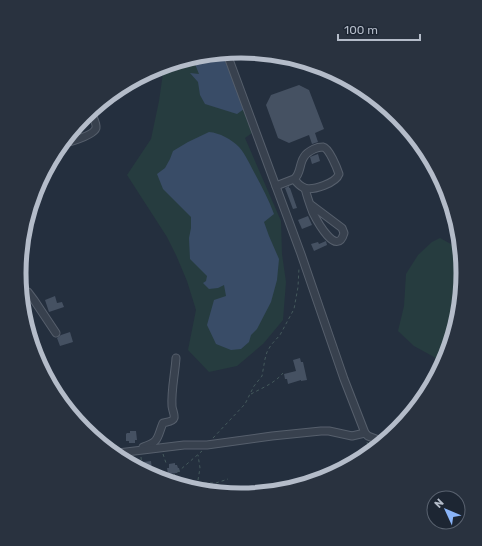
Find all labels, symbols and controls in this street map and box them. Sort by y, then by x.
scale bar [338,16,420,42]
text: 100 m [344,23,378,37]
north arrow [426,490,466,530]
text: N [432,496,447,511]

